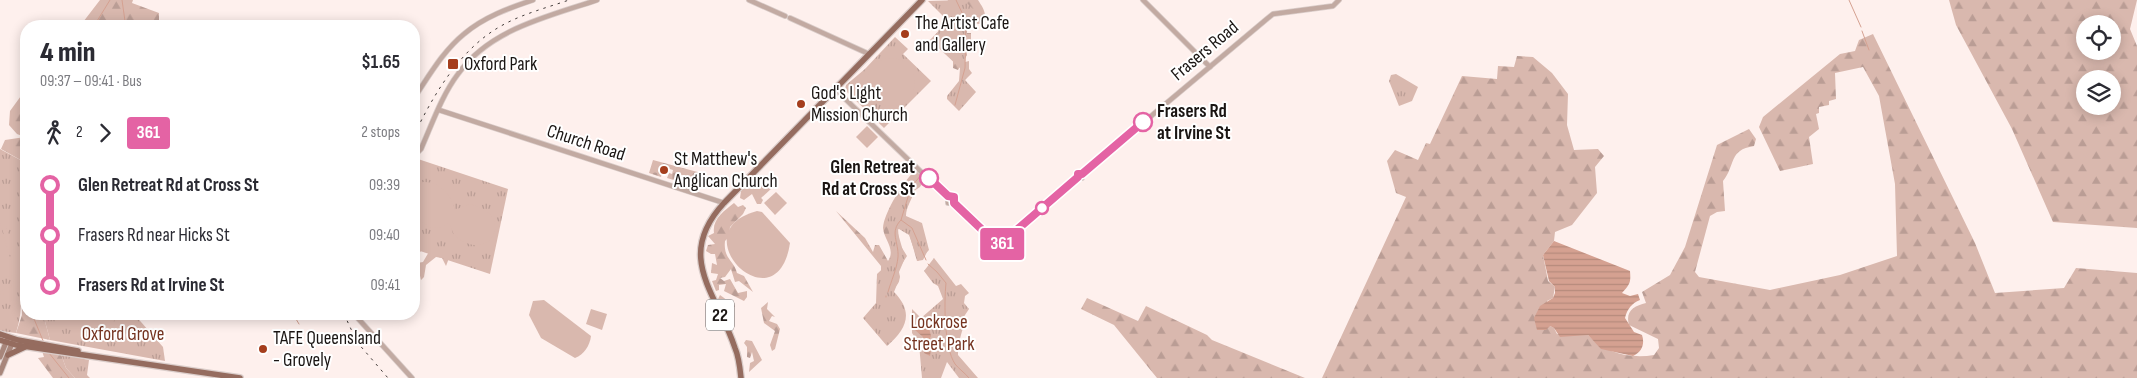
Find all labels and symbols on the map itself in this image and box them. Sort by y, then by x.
place label: The Artist Cafe and Gallery [915,12,1009,57]
street label: Frasers Road [1167,16,1243,86]
marker: The Artist Cafe and Gallery [899,28,911,40]
place label: Oxford Park [464,53,538,76]
marker: Oxford Park [446,57,460,71]
place label: God's Light Mission Church [811,82,908,127]
marker: God's Light Mission Church [795,98,807,110]
place label: Frasers Rd at Irvine St [1157,100,1230,145]
marker: Frasers Rd at Irvine St [1133,112,1153,132]
street label: Church Road [544,120,628,166]
place label: St Matthew's Anglican Church [673,148,778,193]
place label: Glen Retreat Rd at Cross St [822,156,915,201]
marker: St Matthew's Anglican Church [658,164,670,176]
marker: Glen Retreat Rd at Cross St [919,168,939,188]
unlabelled marker [1035,201,1049,215]
line badge: 361 [973,228,1031,260]
road number: 22 [706,300,734,330]
park label: Lockrose Street Park [904,311,975,356]
park label: Oxford Grove [82,323,164,346]
place label: TAFE Queensland - Grovely [273,327,381,372]
marker: TAFE Queensland - Grovely [257,343,269,355]

